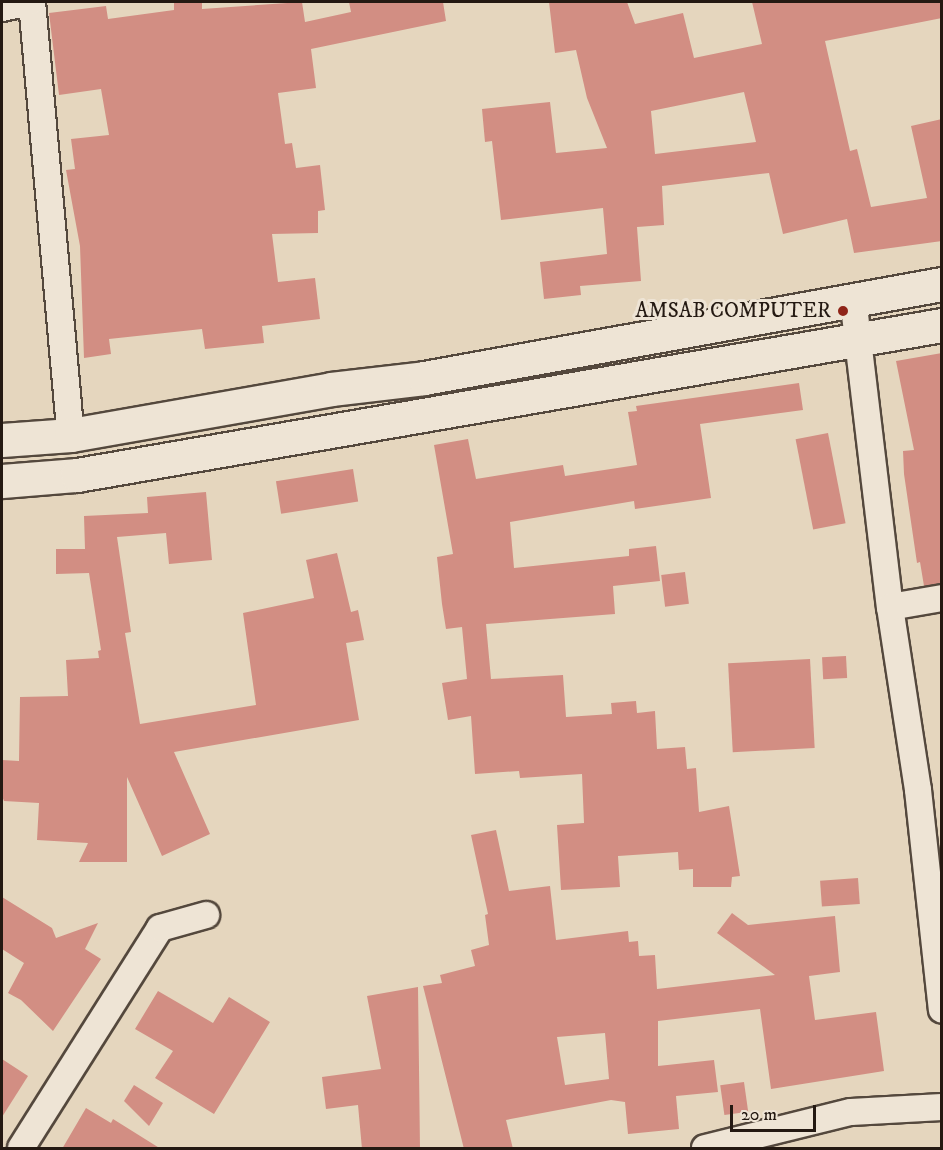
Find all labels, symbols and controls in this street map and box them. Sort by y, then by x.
place label: AMSAB COMPUTER [635,298,831,324]
marker: AMSAB COMPUTER [836,304,850,318]
scale bar [733,1093,818,1131]
text: 20 m [741,1104,777,1126]

